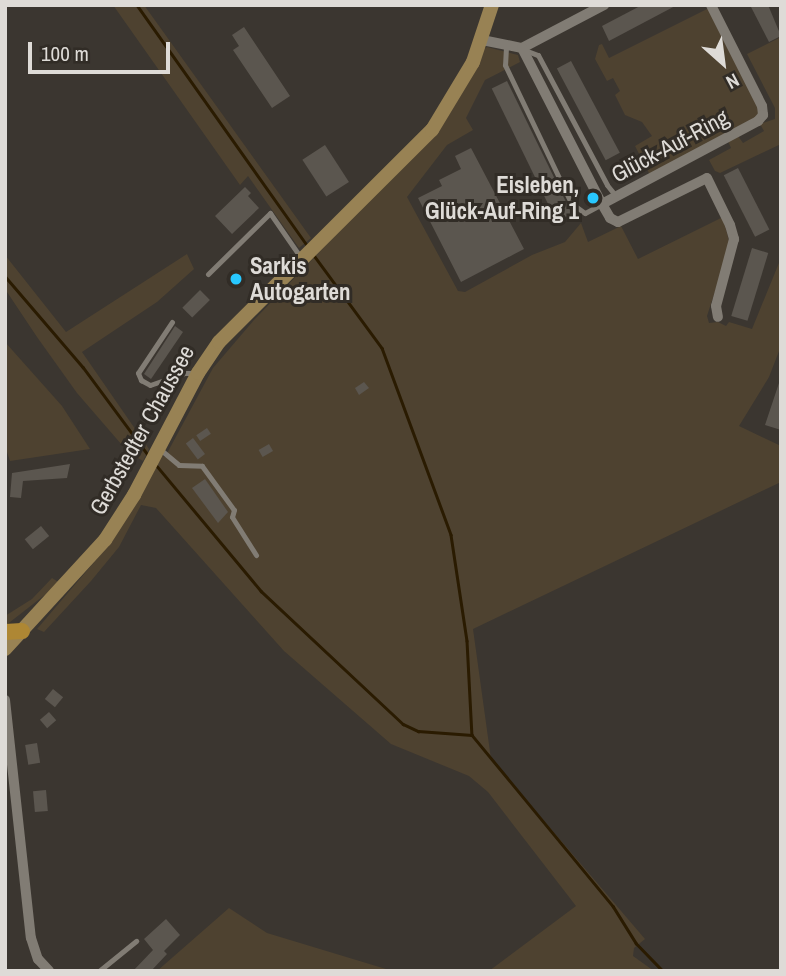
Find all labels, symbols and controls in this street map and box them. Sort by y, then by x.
scale bar [32,28,173,72]
north arrow [688,28,758,98]
text: 100 m [41,39,89,68]
text: N [722,67,744,96]
street label: Glück-Auf-Ring [607,104,733,188]
place label: Eisleben, Glück-Auf-Ring 1 [425,171,579,225]
marker: Eisleben, Glück-Auf-Ring 1 [585,190,601,206]
place label: Sarkis Autogarten [250,252,351,306]
marker: Sarkis Autogarten [228,271,244,287]
street label: Gerbstedter Chaussee [84,340,200,520]

